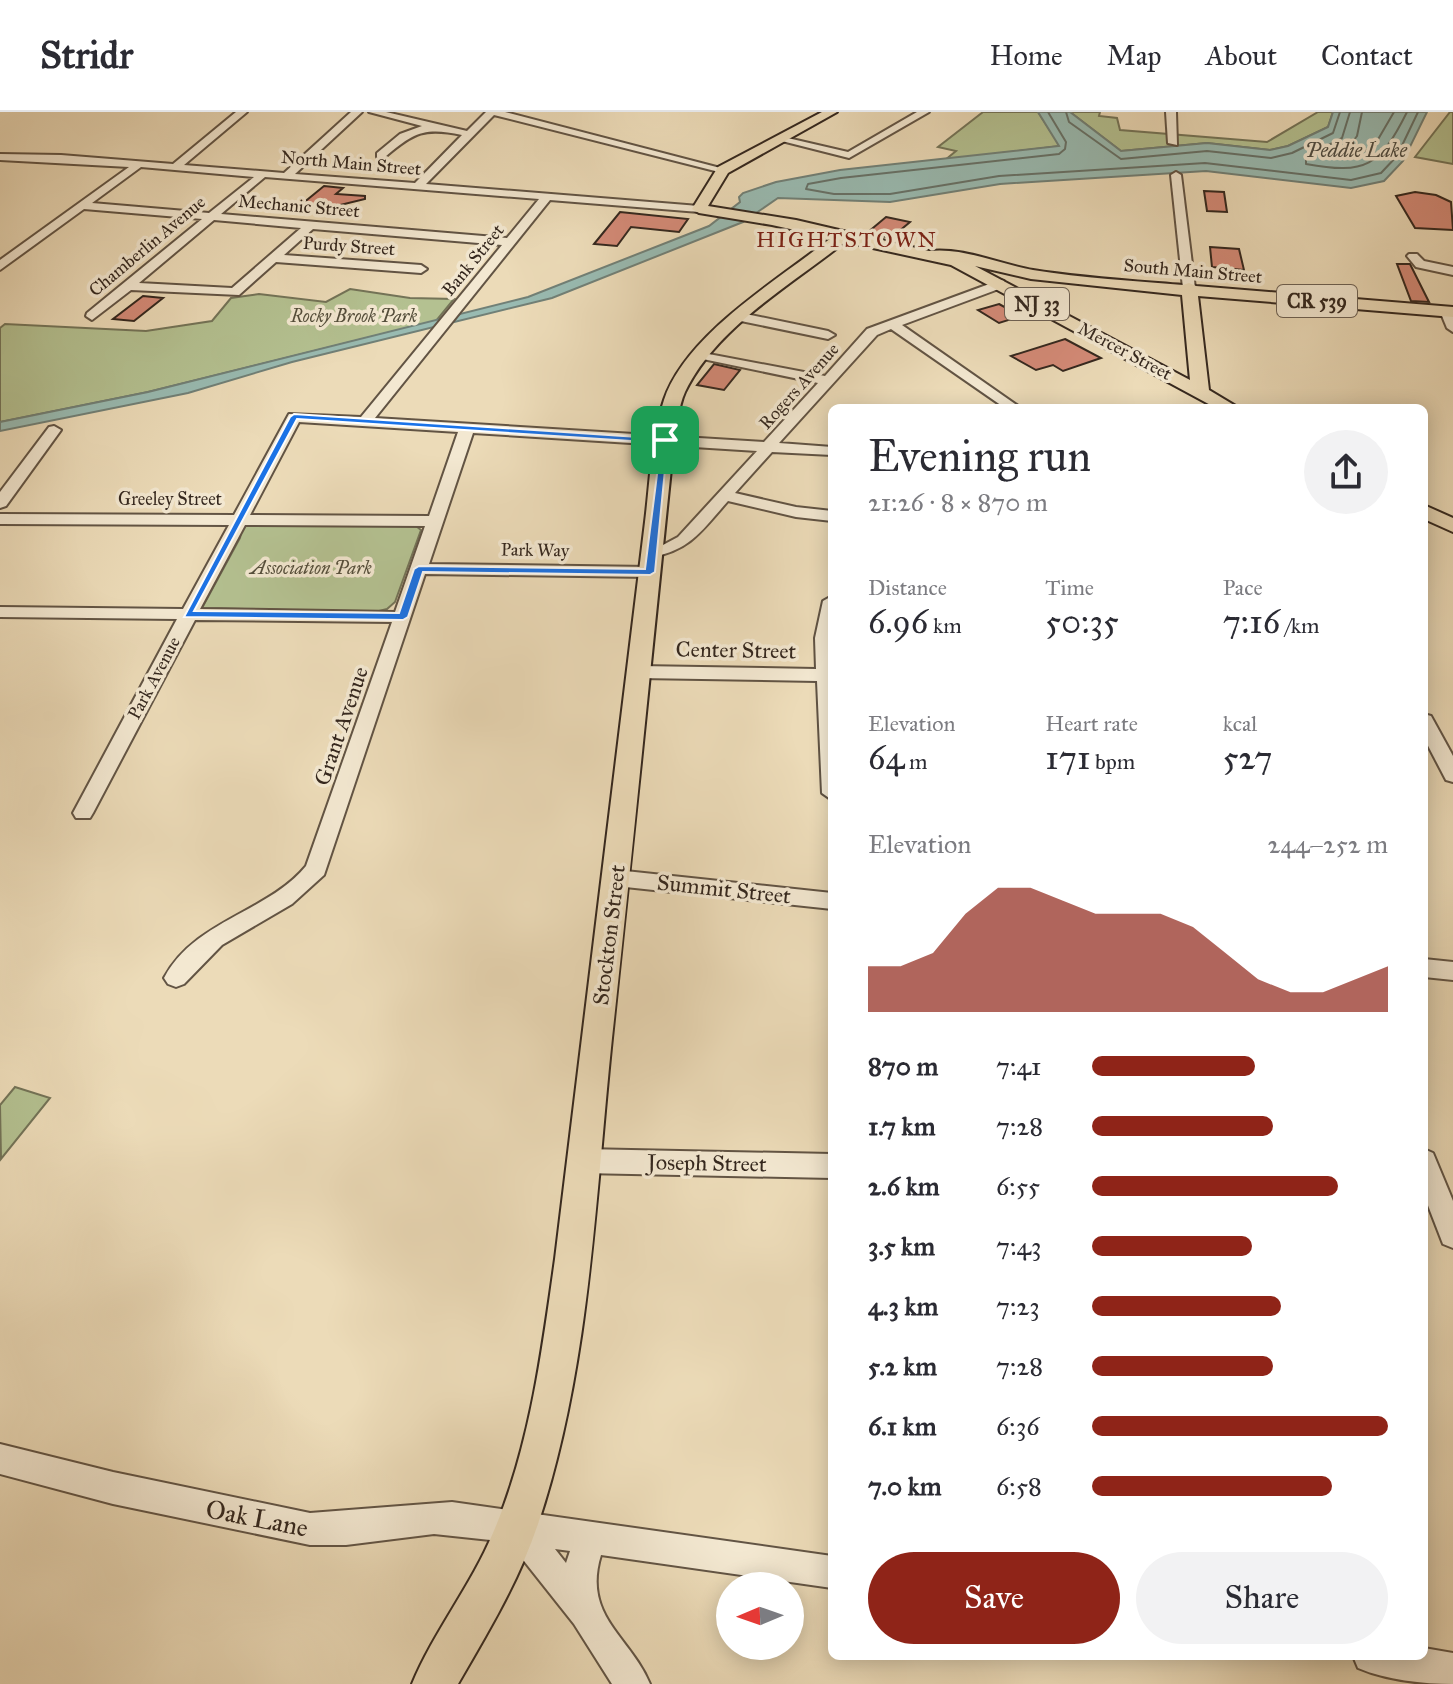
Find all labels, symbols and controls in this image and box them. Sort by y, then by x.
text: Stridr [40,32,133,78]
text: Home [990,38,1063,73]
text: Map [1107,38,1161,73]
text: About [1205,38,1277,73]
text: Contact [1321,38,1413,73]
water label: Peddie Lake [1305,138,1407,162]
street label: North Main Street [280,146,423,180]
street label: Mechanic Street [237,190,361,222]
street label: Chamberlin Avenue [84,191,210,301]
street label: Bank Street [437,219,509,300]
district label: HIGHTSTOWN [756,226,938,253]
street label: Purdy Street [302,232,397,260]
street label: South Main Street [1123,254,1264,288]
road number: CR 539 [1277,285,1357,317]
road number: NJ 33 [1005,288,1069,320]
park label: Rocky Brook Park [290,305,417,327]
street label: Mercer Street [1074,317,1176,385]
street label: Rogers Avenue [754,338,844,434]
pin [631,406,699,474]
icon: arrive [643,418,687,462]
text: Evening run [868,429,1091,483]
button: share [1304,430,1388,514]
text: 21:26 · 8 × 870 m [868,486,1048,518]
street label: Greeley Street [118,488,223,510]
street label: Park Way [501,538,570,562]
park label: Association Park [248,557,372,579]
text: Distance [868,574,947,601]
text: Time [1045,574,1094,601]
text: Pace [1223,574,1263,601]
text: 6.96 [868,601,928,642]
text: 50:35 [1045,601,1119,642]
text: 7:16 [1223,601,1280,642]
text: km [928,612,962,639]
text: /km [1280,612,1320,639]
street label: Park Avenue [123,633,185,723]
street label: Center Street [675,635,797,665]
street label: Grant Avenue [308,663,374,789]
text: Elevation [868,710,955,737]
text: Heart rate [1045,710,1138,737]
text: kcal [1223,710,1257,737]
text: 64 [868,737,904,778]
text: 171 [1045,737,1090,778]
text: 527 [1223,737,1272,778]
text: m [904,748,928,775]
text: bpm [1090,748,1135,775]
text: Elevation [868,828,971,860]
text: 244–252 m [1268,828,1388,860]
street label: Stockton Street [587,863,631,1007]
street label: Summit Street [656,869,792,909]
text: 870 m [868,1050,938,1082]
text: 7:41 [996,1050,1041,1082]
text: 1.7 km [868,1110,936,1142]
text: 7:28 [996,1110,1043,1142]
street label: Joseph Street [645,1148,767,1178]
text: 2.6 km [868,1170,940,1202]
text: 6:55 [996,1170,1040,1202]
text: 3.5 km [868,1230,935,1262]
text: 7:43 [996,1230,1041,1262]
text: 4.3 km [868,1290,938,1322]
text: 7:23 [996,1290,1040,1322]
text: 5.2 km [868,1350,937,1382]
text: 7:28 [996,1350,1043,1382]
text: 6.1 km [868,1410,937,1442]
text: 6:36 [996,1410,1040,1442]
text: 7.0 km [868,1470,942,1502]
text: 6:58 [996,1470,1042,1502]
street label: Oak Lane [203,1492,311,1544]
button: Save [868,1552,1120,1644]
button: Share [1136,1552,1388,1644]
north arrow [716,1572,804,1660]
map controls [716,1572,804,1660]

